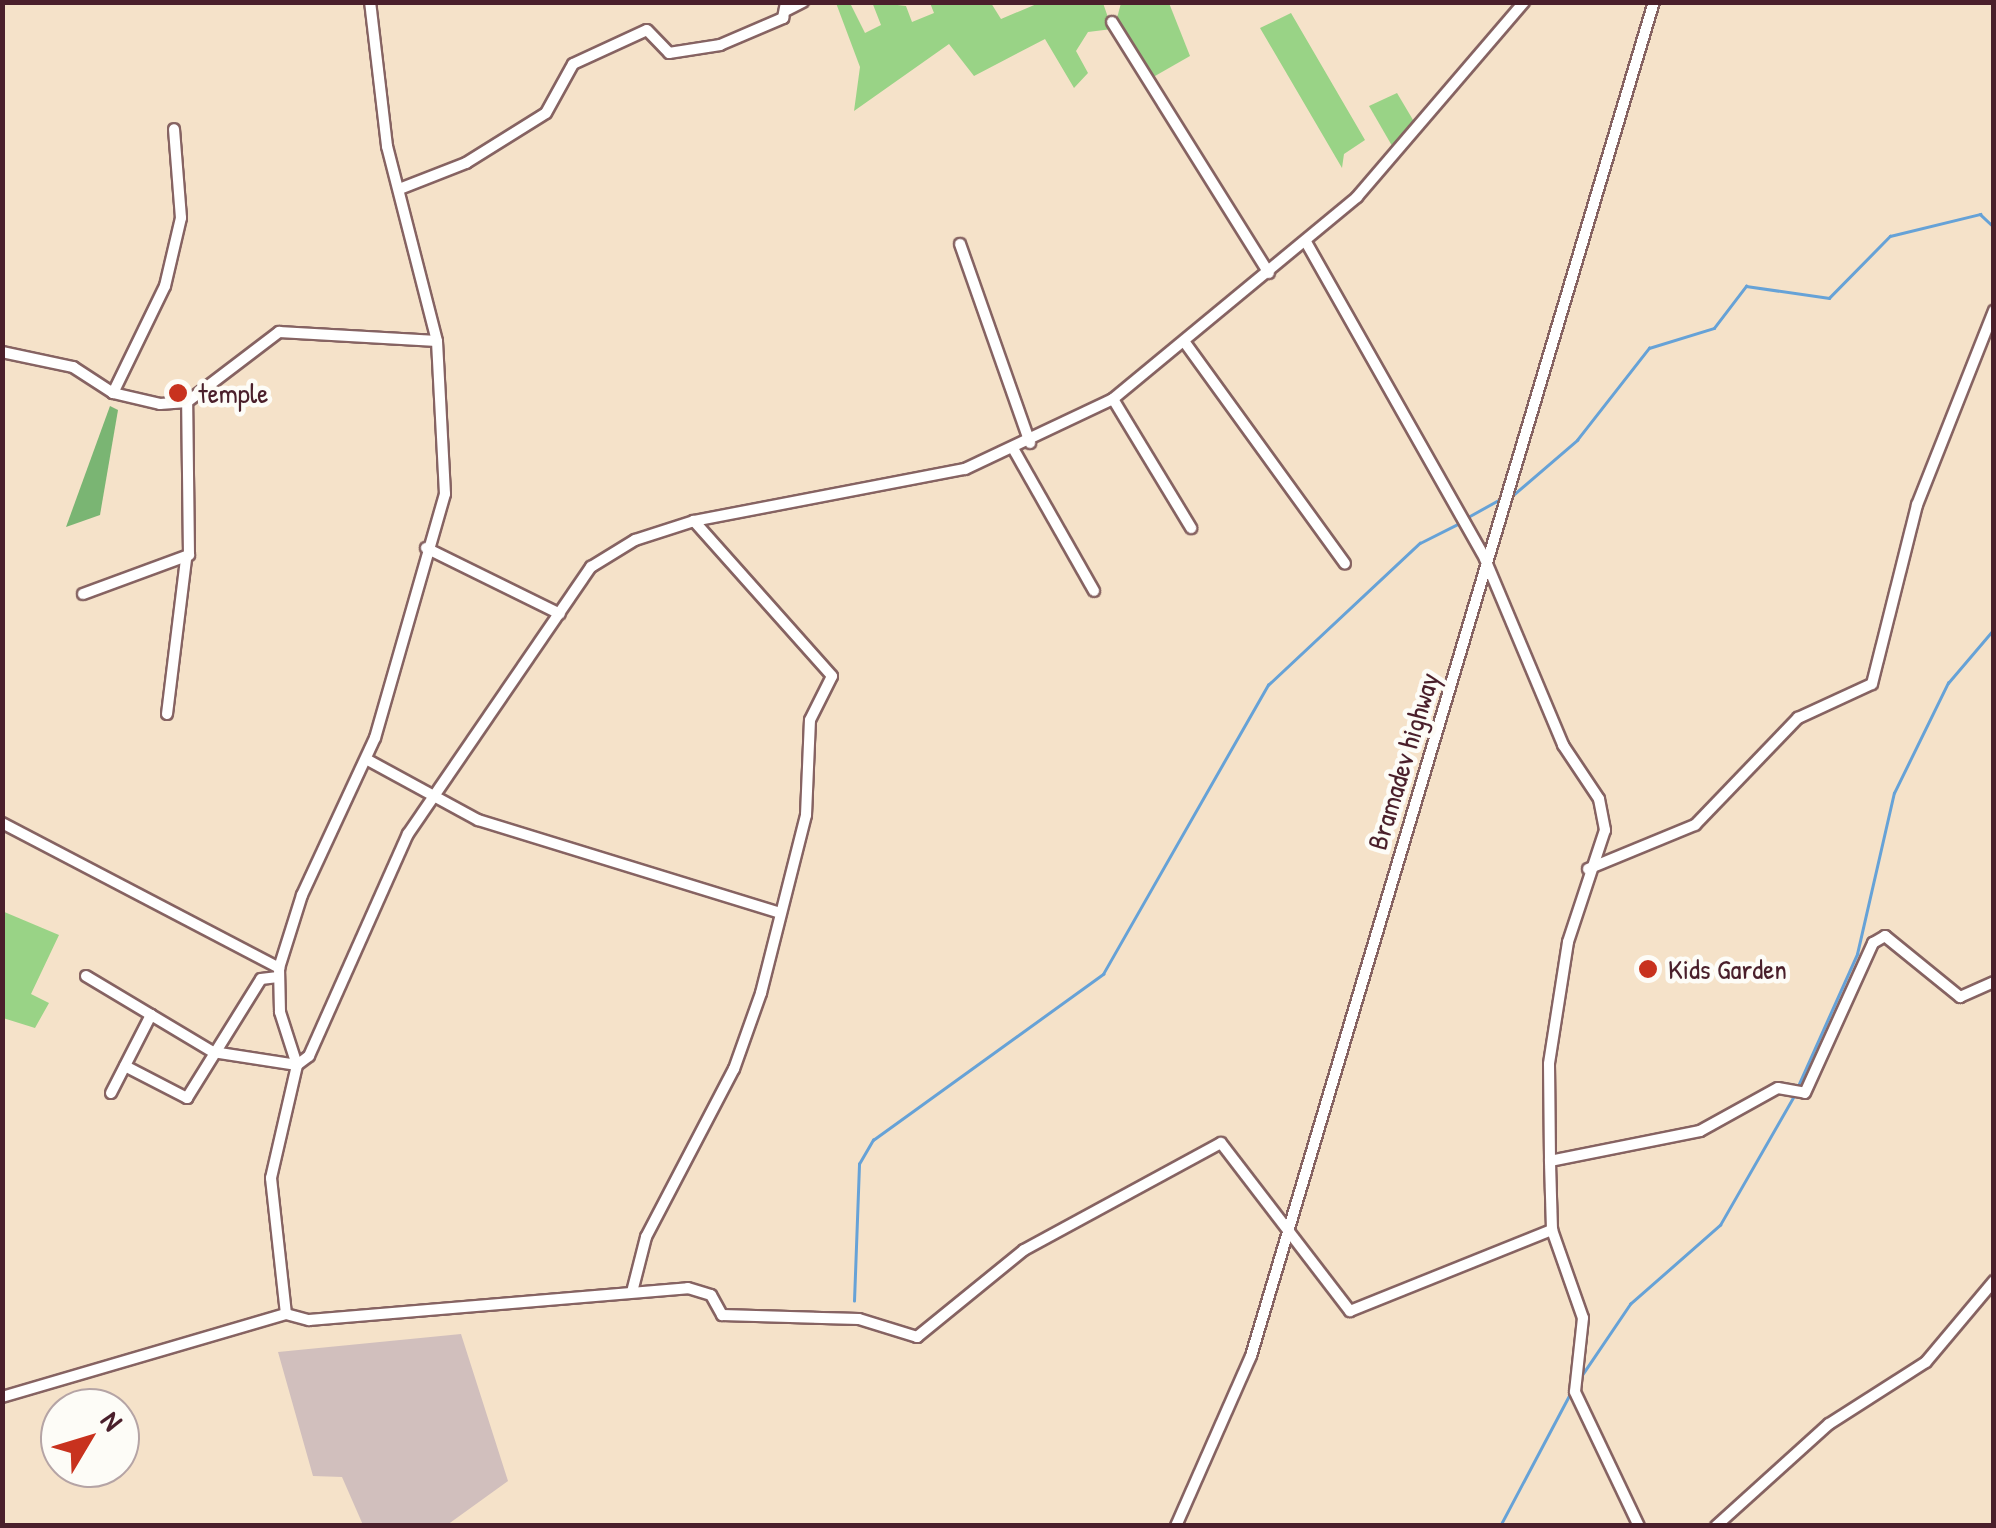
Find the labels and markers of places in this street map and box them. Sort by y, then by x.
place label: temple [198,376,268,410]
marker: temple [167,382,189,404]
place label: Kids Garden [1668,952,1787,986]
marker: Kids Garden [1637,958,1659,980]

